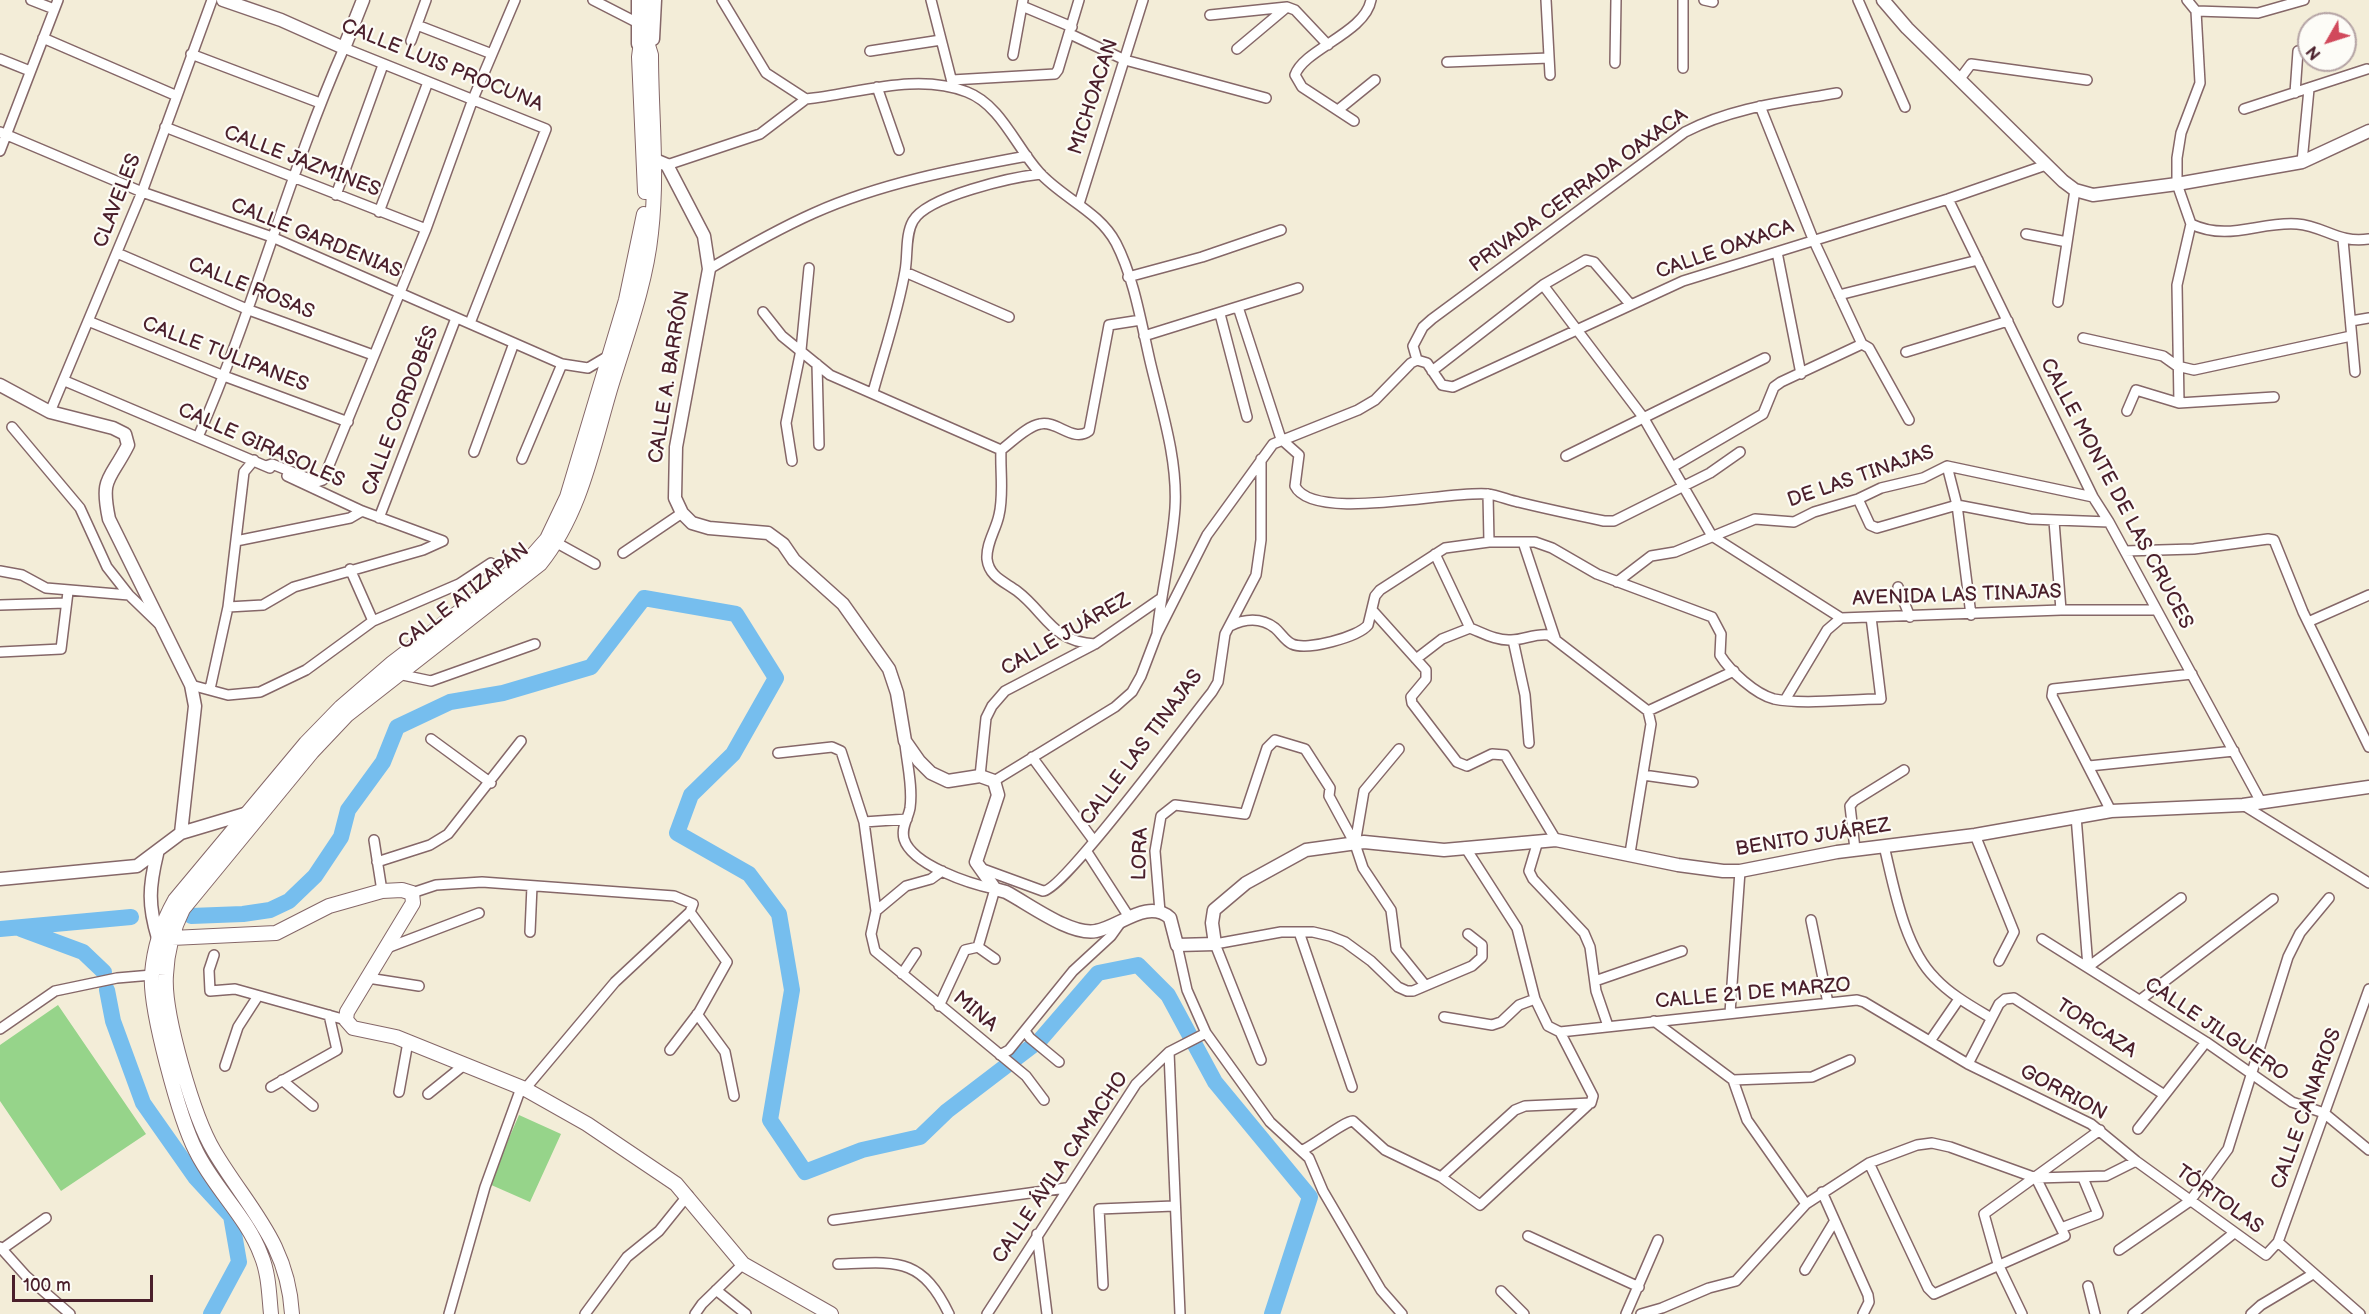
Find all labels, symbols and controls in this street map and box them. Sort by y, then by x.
north arrow [2297,12,2357,72]
street label: CALLE LUIS PROCUNA [337,14,547,118]
street label: MICHOACAN [1064,36,1124,158]
text: N [2303,42,2325,63]
street label: PRIVADA CERRADA OAXACA [1465,104,1693,278]
street label: CALLE JAZMINES [220,121,384,203]
street label: CLAVELES [89,151,147,251]
street label: CALLE GARDENIAS [227,194,405,284]
street label: CALLE OAXACA [1653,215,1797,285]
street label: CALLE ROSAS [184,253,318,325]
street label: CALLE A. BARRÓN [645,289,695,465]
street label: CALLE TULIPANES [138,312,312,398]
street label: CALLE CORDOBÉS [358,323,444,499]
street label: CALLE MONTE DE LAS CRUCES [2034,355,2198,633]
street label: CALLE GIRASOLES [174,398,348,494]
street label: DE LAS TINAJAS [1784,441,1938,513]
street label: CALLE ATIZAPÁN [394,538,534,656]
street label: AVENIDA LAS TINAJAS [1852,580,2062,612]
street label: CALLE JUÁREZ [997,588,1135,682]
street label: CALLE LAS TINAJAS [1076,665,1208,831]
street label: BENITO JUÁREZ [1734,814,1892,862]
street label: LORA [1128,827,1154,881]
street label: CALLE 21 DE MARZO [1654,973,1852,1015]
street label: CALLE JILGUERO [2140,973,2292,1087]
street label: MINA [948,987,1002,1037]
street label: TORCAZA [2051,994,2141,1064]
street label: CALLE CANARIOS [2267,1025,2347,1193]
street label: GORRION [2015,1060,2111,1126]
street label: CALLE ÁVILA CAMACHO [988,1068,1134,1268]
street label: TÓRTOLAS [2171,1160,2267,1240]
scale bar [15,1263,156,1301]
text: 100 m [23,1275,71,1296]

